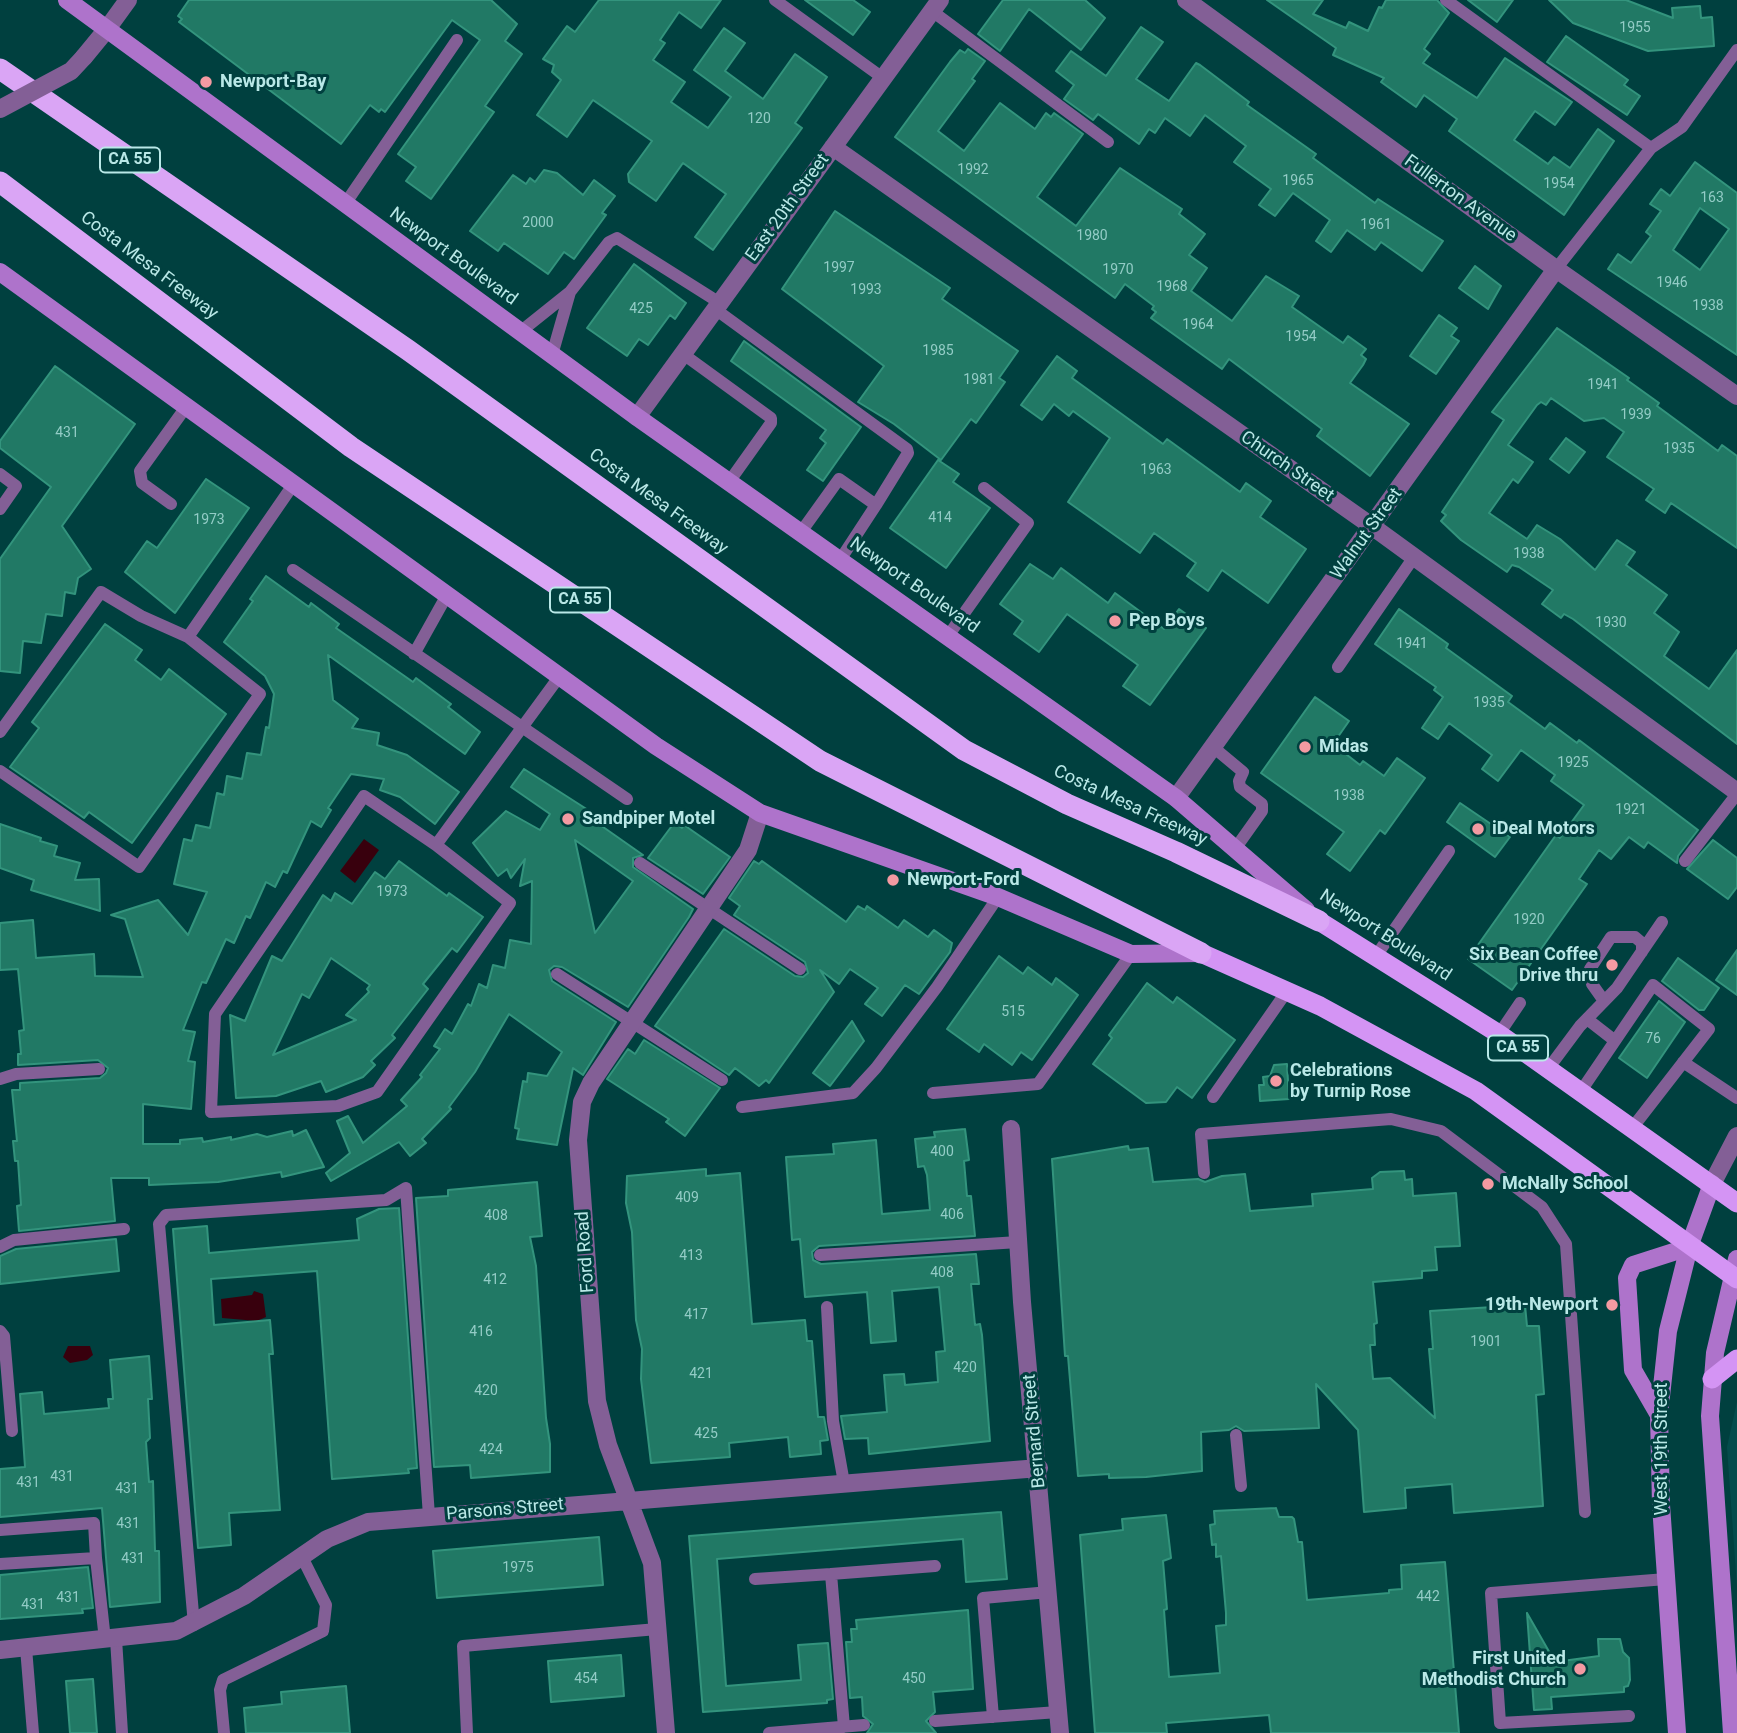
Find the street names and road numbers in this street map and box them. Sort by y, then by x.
road number: CA 55 [100,148,160,172]
street label: East 20th Street [742,150,834,266]
street label: Fullerton Avenue [1400,151,1520,247]
street label: Newport Boulevard [385,203,521,311]
street label: Costa Mesa Freeway [76,207,222,325]
street label: Church Street [1236,427,1338,507]
street label: Costa Mesa Freeway [584,444,732,560]
street label: Walnut Street [1327,484,1407,584]
street label: Newport Boulevard [845,533,983,639]
road number: CA 55 [550,587,610,612]
street label: Costa Mesa Freeway [1050,761,1210,851]
street label: Newport Boulevard [1315,885,1455,987]
road number: CA 55 [1488,1036,1548,1060]
street label: Ford Road [572,1210,600,1294]
street label: Bernard Street [1019,1373,1051,1489]
street label: West 19th Street [1651,1383,1673,1515]
street label: Parsons Street [445,1494,565,1526]

